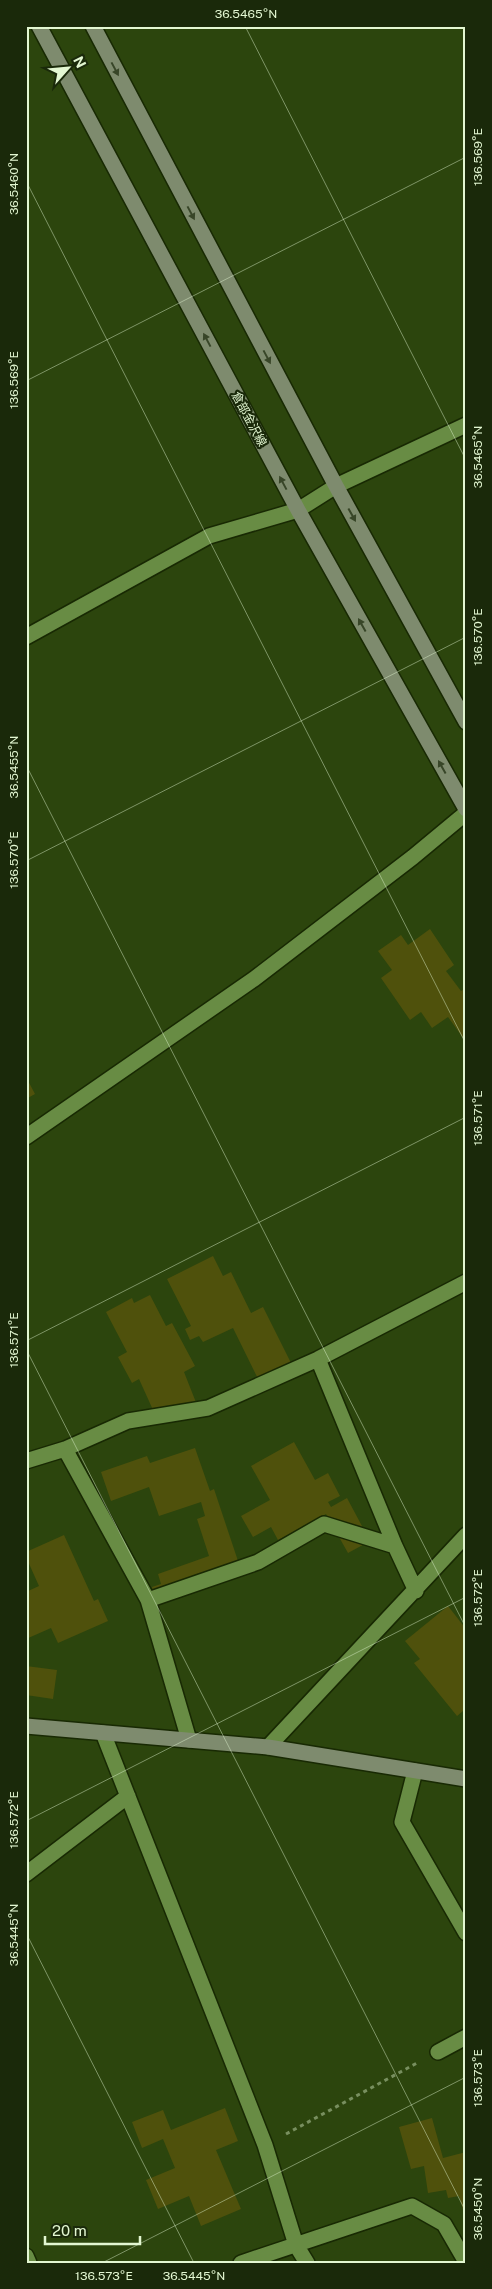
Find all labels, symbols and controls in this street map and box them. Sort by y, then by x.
text: 36.5465°N [215,7,277,21]
north arrow [42,42,92,92]
text: N [70,54,89,71]
one-way arrow [111,62,119,77]
text: 136.569°E [471,128,485,186]
text: 36.5460°N [7,153,21,215]
one-way arrow [187,206,195,220]
one-way arrow [203,332,211,347]
one-way arrow [263,349,271,364]
text: 136.569°E [7,351,21,409]
street label: 倉部金沢線 [229,389,269,449]
text: 36.5465°N [471,426,485,488]
one-way arrow [279,476,288,490]
one-way arrow [348,508,356,523]
text: 136.570°E [471,608,485,666]
one-way arrow [358,618,367,632]
text: 36.5455°N [7,736,21,798]
one-way arrow [438,759,446,774]
text: 136.570°E [7,831,21,889]
text: 136.571°E [471,1090,485,1146]
text: 136.571°E [7,1312,21,1368]
text: 136.572°E [471,1569,485,1627]
text: 136.572°E [7,1791,21,1849]
text: 36.5445°N [7,1904,21,1966]
text: 136.573°E [471,2049,485,2107]
text: 36.5450°N [471,2178,485,2240]
scale bar [45,2214,140,2246]
text: 20 m [52,2222,87,2239]
text: 136.573°E [75,2269,133,2283]
text: 36.5445°N [163,2269,225,2283]

